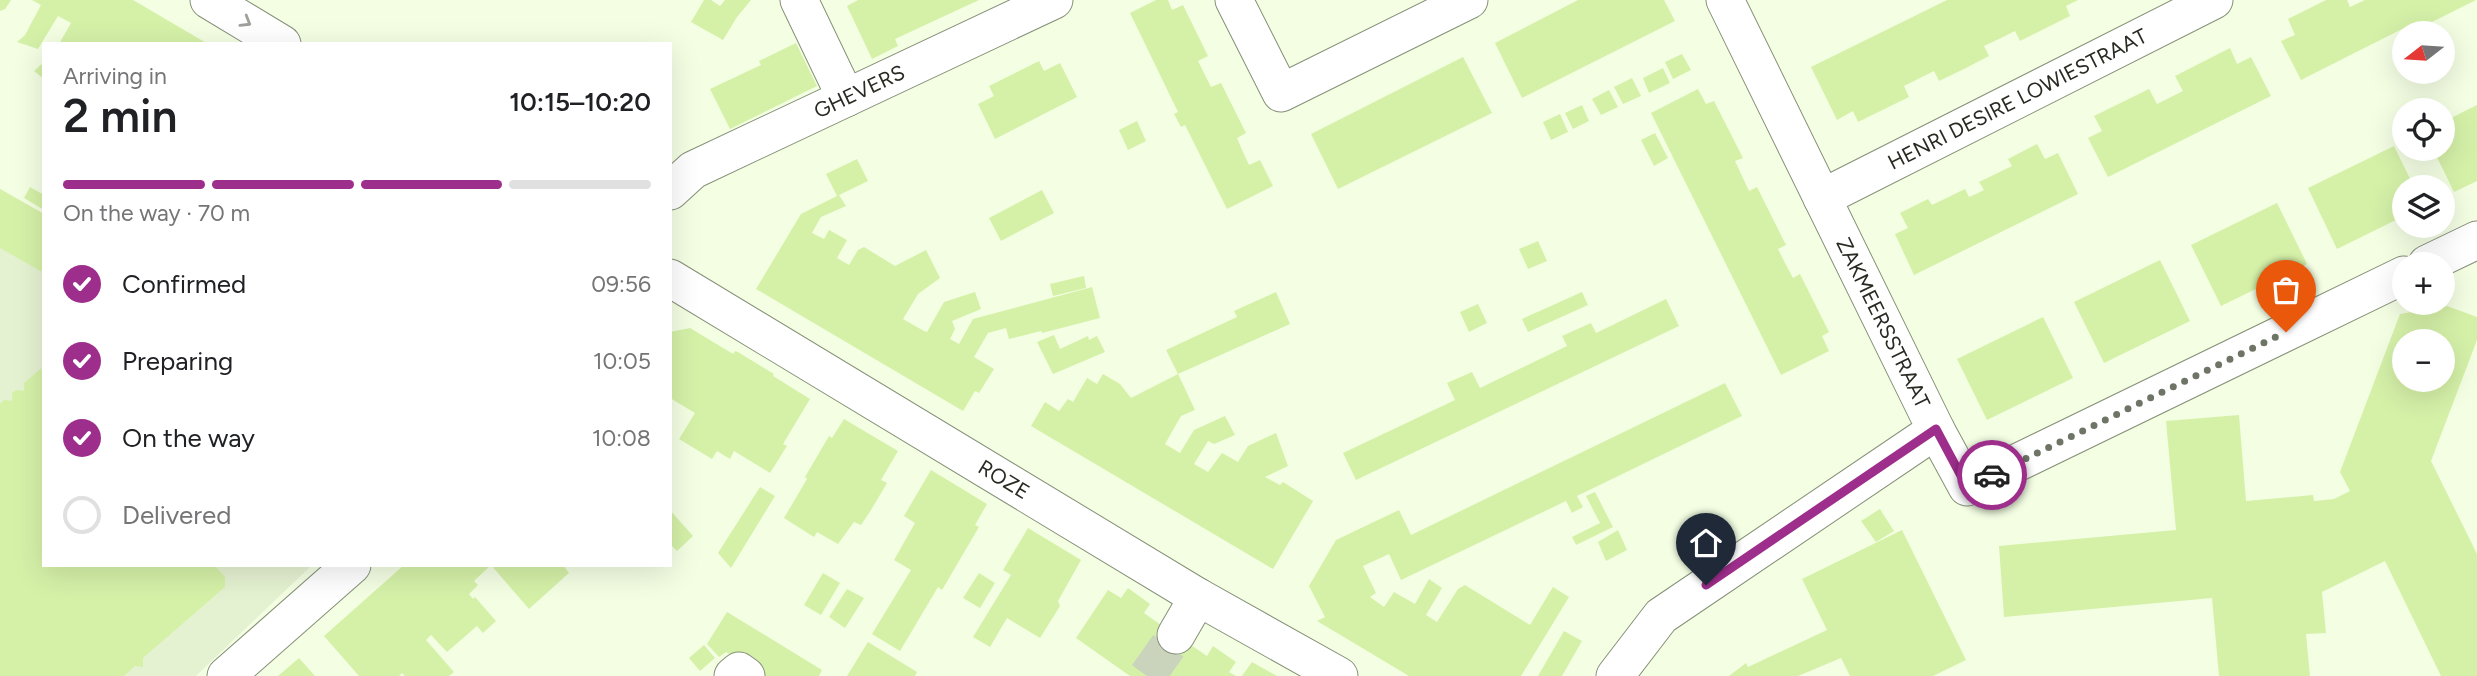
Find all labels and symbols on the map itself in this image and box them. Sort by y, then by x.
one-way arrow [238,14,251,27]
north arrow [2392,21,2455,84]
street label: HENRI DESIRE LOWIESTRAAT [1883,23,2151,175]
street label: GHEVERS [810,59,908,123]
street label: ZAKMEERSSTRAAT [1831,233,1936,412]
pin [2256,260,2316,332]
courier [1957,440,2027,510]
street label: ROZE [974,454,1034,504]
pin [1676,513,1736,585]

